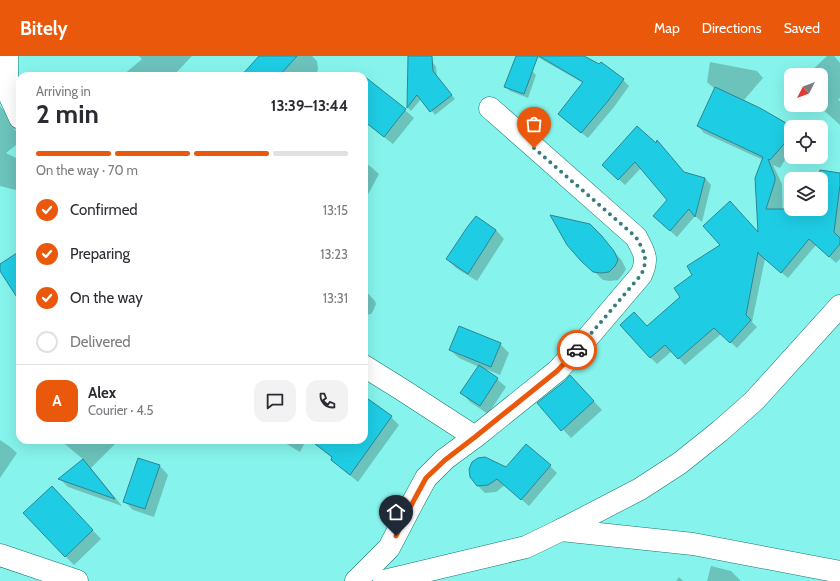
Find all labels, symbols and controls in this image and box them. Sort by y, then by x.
text: Bitely [20,17,68,40]
text: Map [654,19,680,37]
text: Directions [702,19,762,37]
text: Saved [784,19,820,37]
north arrow [784,68,828,112]
map controls [784,68,828,216]
text: Arriving in [36,83,91,99]
text: 13:39–13:44 [271,97,348,115]
text: 2 min [36,98,99,130]
pin [517,107,551,148]
icon: bag [523,113,545,135]
button: locate [784,120,828,164]
text: On the way · 70 m [36,162,138,178]
button: layers [784,172,828,216]
icon: check [36,199,58,221]
text: Confirmed [70,201,138,219]
text: 13:15 [323,202,348,218]
icon: check [36,243,58,265]
text: Preparing [70,245,130,263]
text: 13:23 [320,246,348,262]
icon: check [36,287,58,309]
text: On the way [70,289,143,307]
text: 13:31 [323,290,348,306]
courier [557,330,597,370]
text: Delivered [70,333,131,351]
icon: car [566,339,588,361]
button: chat [254,380,296,422]
button: phone [306,380,348,422]
text: Alex [88,384,116,402]
text: A [52,392,62,410]
text: Courier · 4.5 [88,402,153,418]
pin [379,495,413,536]
icon: home [385,501,407,523]

